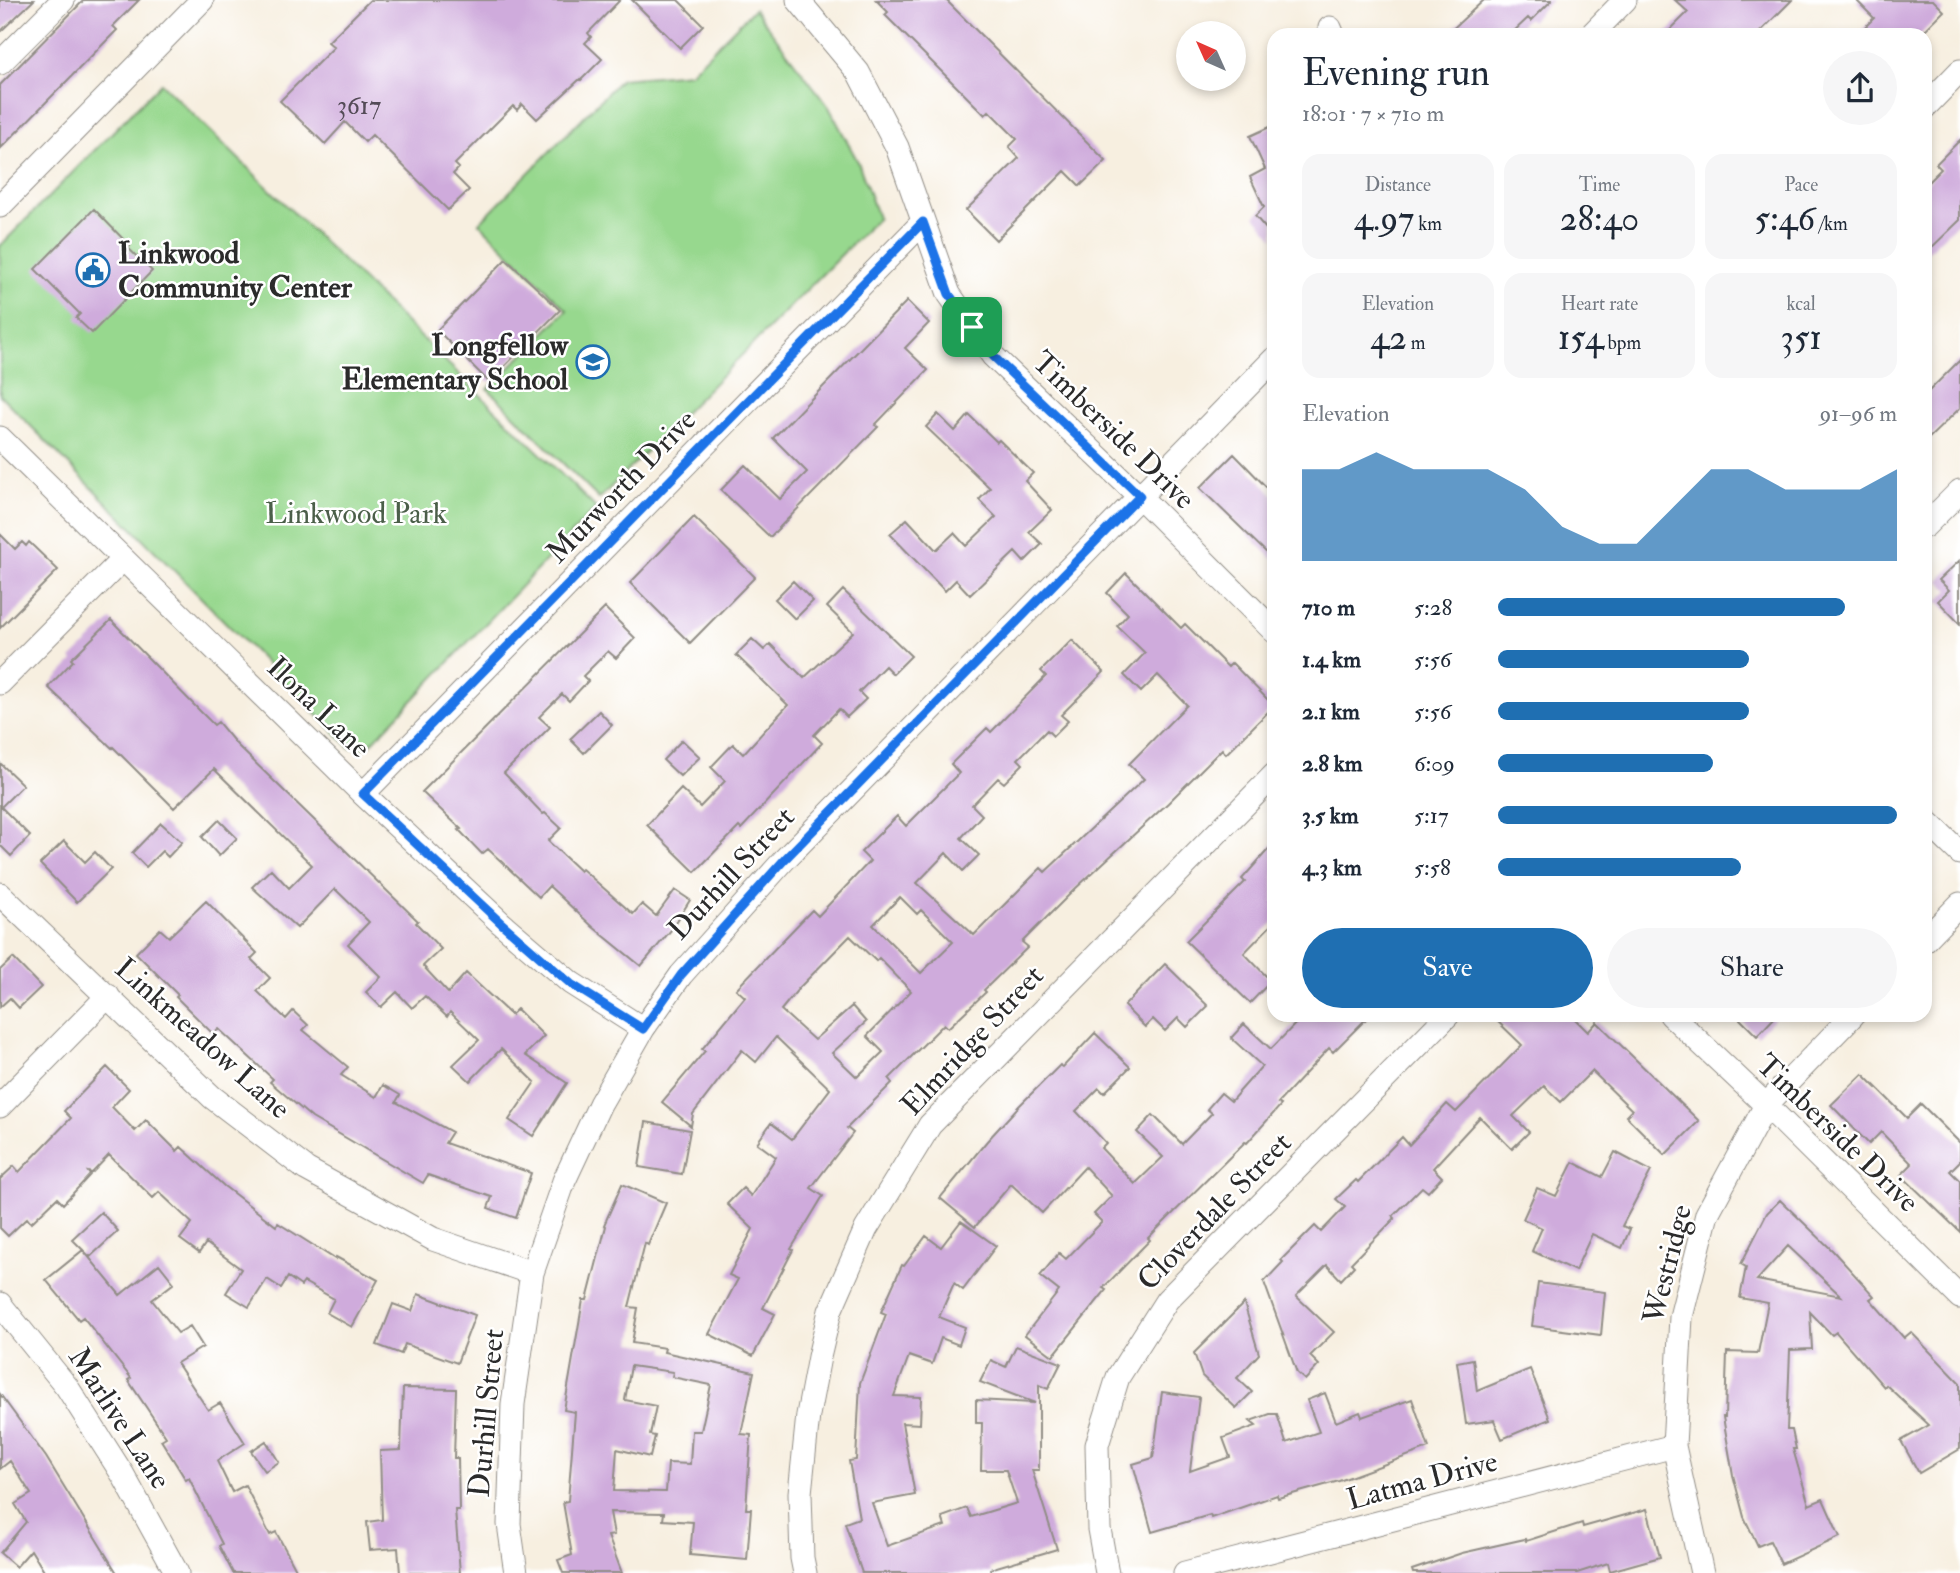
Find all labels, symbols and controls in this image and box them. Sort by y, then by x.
north arrow [1176,21,1246,91]
map controls [1176,21,1246,91]
text: Evening run [1302,49,1490,97]
button: share [1823,51,1897,125]
house number: 3617 [337,90,381,122]
text: 18:01 · 7 × 710 m [1302,99,1444,128]
text: Distance [1365,173,1431,197]
text: Time [1579,173,1620,197]
text: Pace [1784,173,1818,197]
text: 4.97 [1354,197,1414,241]
text: 28:40 [1560,197,1639,241]
text: 5:46 [1755,197,1815,241]
text: km [1414,212,1442,236]
text: /km [1815,212,1848,236]
place label: Linkwood Community Center [118,235,353,306]
public building icon: Linkwood Community Center [74,251,112,289]
text: Elevation [1362,292,1434,316]
text: Heart rate [1561,292,1638,316]
text: kcal [1787,292,1816,316]
pin [942,297,1002,357]
icon: arrive [953,308,991,346]
text: 42 [1370,316,1407,360]
text: 154 [1558,316,1604,360]
text: 351 [1781,316,1822,360]
place label: Longfellow Elementary School [342,327,570,398]
text: m [1407,331,1426,355]
text: bpm [1604,331,1641,355]
school or university icon: Longfellow Elementary School [574,343,612,381]
street label: Timberside Drive [1025,343,1203,517]
text: Elevation [1302,399,1390,428]
text: 91–96 m [1819,399,1897,428]
street label: Murworth Drive [539,402,704,571]
park label: Linkwood Park [265,495,447,532]
text: 710 m [1302,593,1355,622]
text: 5:28 [1414,593,1452,622]
text: 1.4 km [1302,645,1361,674]
text: 5:56 [1414,645,1451,674]
street label: Ilona Lane [259,649,378,766]
text: 2.1 km [1302,697,1360,726]
text: 5:56 [1414,697,1451,726]
text: 2.8 km [1302,749,1363,778]
text: 6:09 [1414,749,1455,778]
street label: Durhill Street [660,799,803,948]
text: 3.5 km [1302,801,1359,830]
text: 5:17 [1414,801,1449,830]
text: 4.3 km [1302,853,1362,882]
text: 5:58 [1414,853,1451,882]
button: Save [1302,928,1593,1008]
button: Share [1607,928,1897,1008]
street label: Linkmeadow Lane [107,950,298,1127]
street label: Elmridge Street [893,957,1052,1123]
street label: Timberside Drive [1749,1046,1927,1220]
street label: Cloverdale Street [1130,1124,1299,1298]
street label: Westridge [1635,1201,1700,1328]
street label: Durhill Street [461,1327,512,1499]
street label: Marlive Lane [60,1341,179,1496]
street label: Latma Drive [1343,1443,1501,1518]

